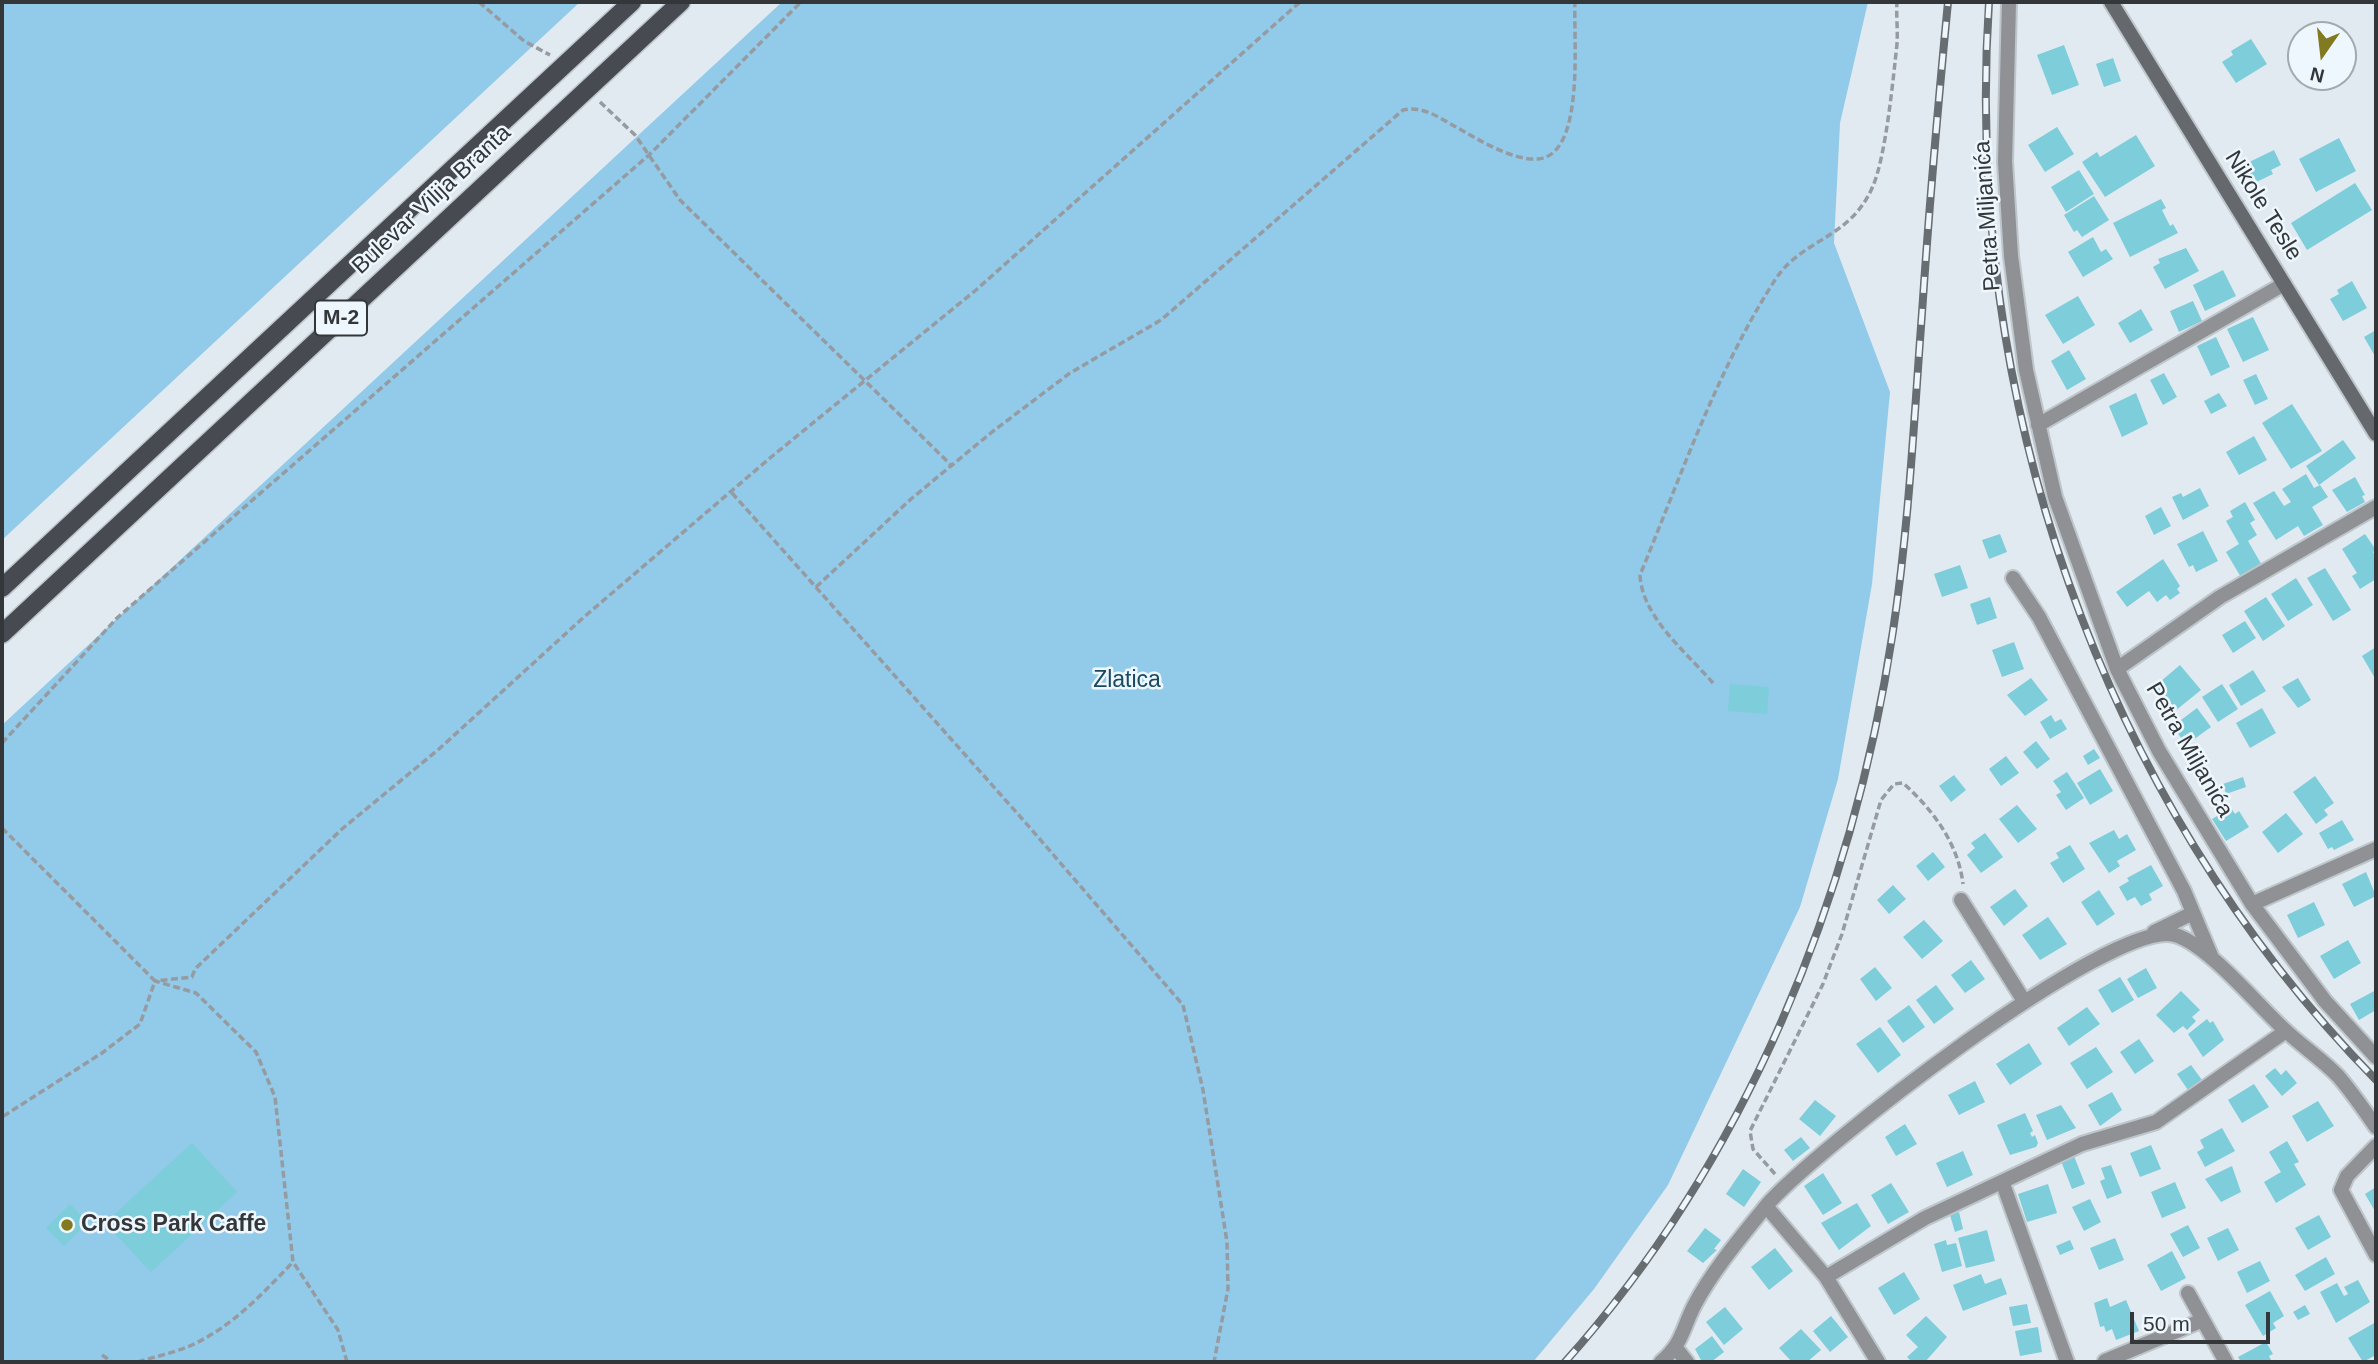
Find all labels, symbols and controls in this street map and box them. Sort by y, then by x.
north arrow [2287,21,2357,91]
text: N [2308,63,2326,87]
street label: Bulevar Vilija Branta [347,119,517,281]
street label: Petra Miljanića [1969,140,2007,292]
street label: Nikole Tesle [2218,146,2308,266]
road number: M-2 [315,300,367,336]
park label: Zlatica [1093,667,1161,695]
street label: Petra Miljanića [2139,678,2239,822]
place label: Cross Park Caffe [81,1211,266,1239]
marker: Cross Park Caffe [59,1217,75,1233]
scale bar [2133,1298,2273,1342]
text: 50 m [2143,1312,2190,1335]

